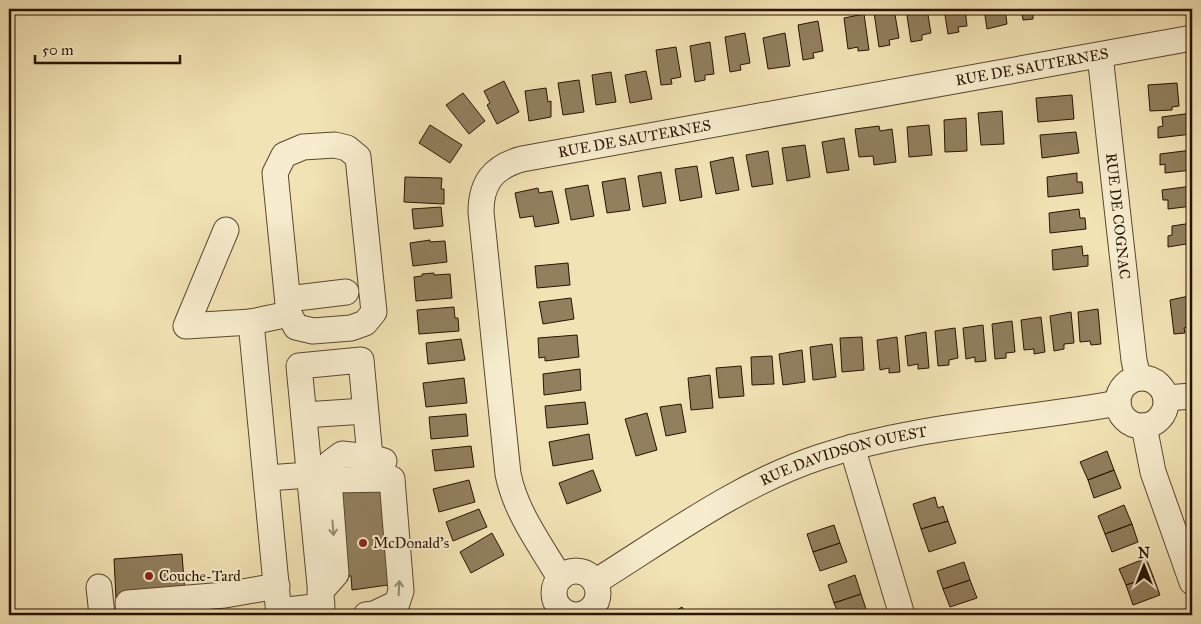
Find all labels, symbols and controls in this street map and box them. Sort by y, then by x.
scale bar [35,32,180,64]
text: 50 m [42,41,74,59]
street label: RUE DE SAUTERNES [954,44,1110,90]
street label: RUE DE SAUTERNES [556,116,712,161]
street label: RUE DE COGNAC [1102,152,1134,280]
street label: RUE DAVIDSON OUEST [757,422,928,490]
one-way arrow [328,520,338,536]
place label: McDonald's [373,534,449,552]
marker: McDonald's [357,537,369,549]
north arrow [1118,542,1168,592]
text: N [1138,545,1150,562]
place label: Couche-Tard [159,567,241,585]
marker: Couche-Tard [143,570,155,582]
one-way arrow [395,580,404,596]

